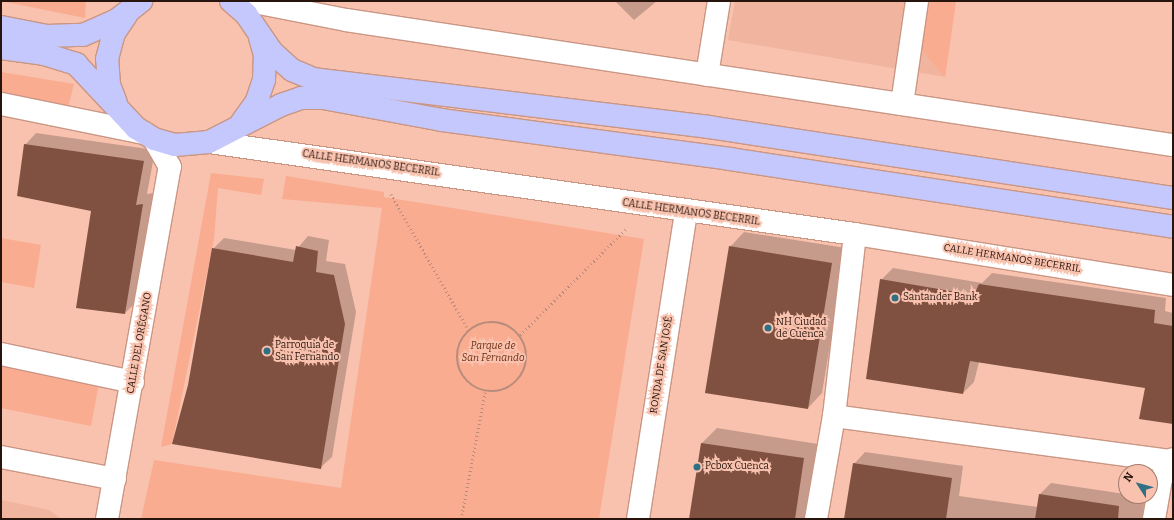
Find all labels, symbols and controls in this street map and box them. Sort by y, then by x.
street label: CALLE HERMANOS BECERRIL [302,148,440,180]
street label: CALLE HERMANOS BECERRIL [622,197,760,229]
street label: CALLE HERMANOS BECERRIL [943,242,1081,276]
street label: CALLE DEL ORÉGANO [125,291,155,395]
place label: Santander Bank [903,292,977,304]
marker: Santander Bank [890,293,900,303]
street label: RONDA DE SAN JOSÉ [648,316,676,414]
place label: NH Ciudad de Cuenca [776,316,826,340]
marker: NH Ciudad de Cuenca [763,323,773,333]
place label: Parroquia de San Fernando [275,339,339,362]
park label: Parque de San Fernando [461,340,525,364]
marker: Parroquia de San Fernando [262,346,272,356]
place label: Pcbox Cuenca [705,461,769,473]
marker: Pcbox Cuenca [692,462,702,472]
north arrow [1118,464,1158,504]
text: N [1121,470,1136,484]

